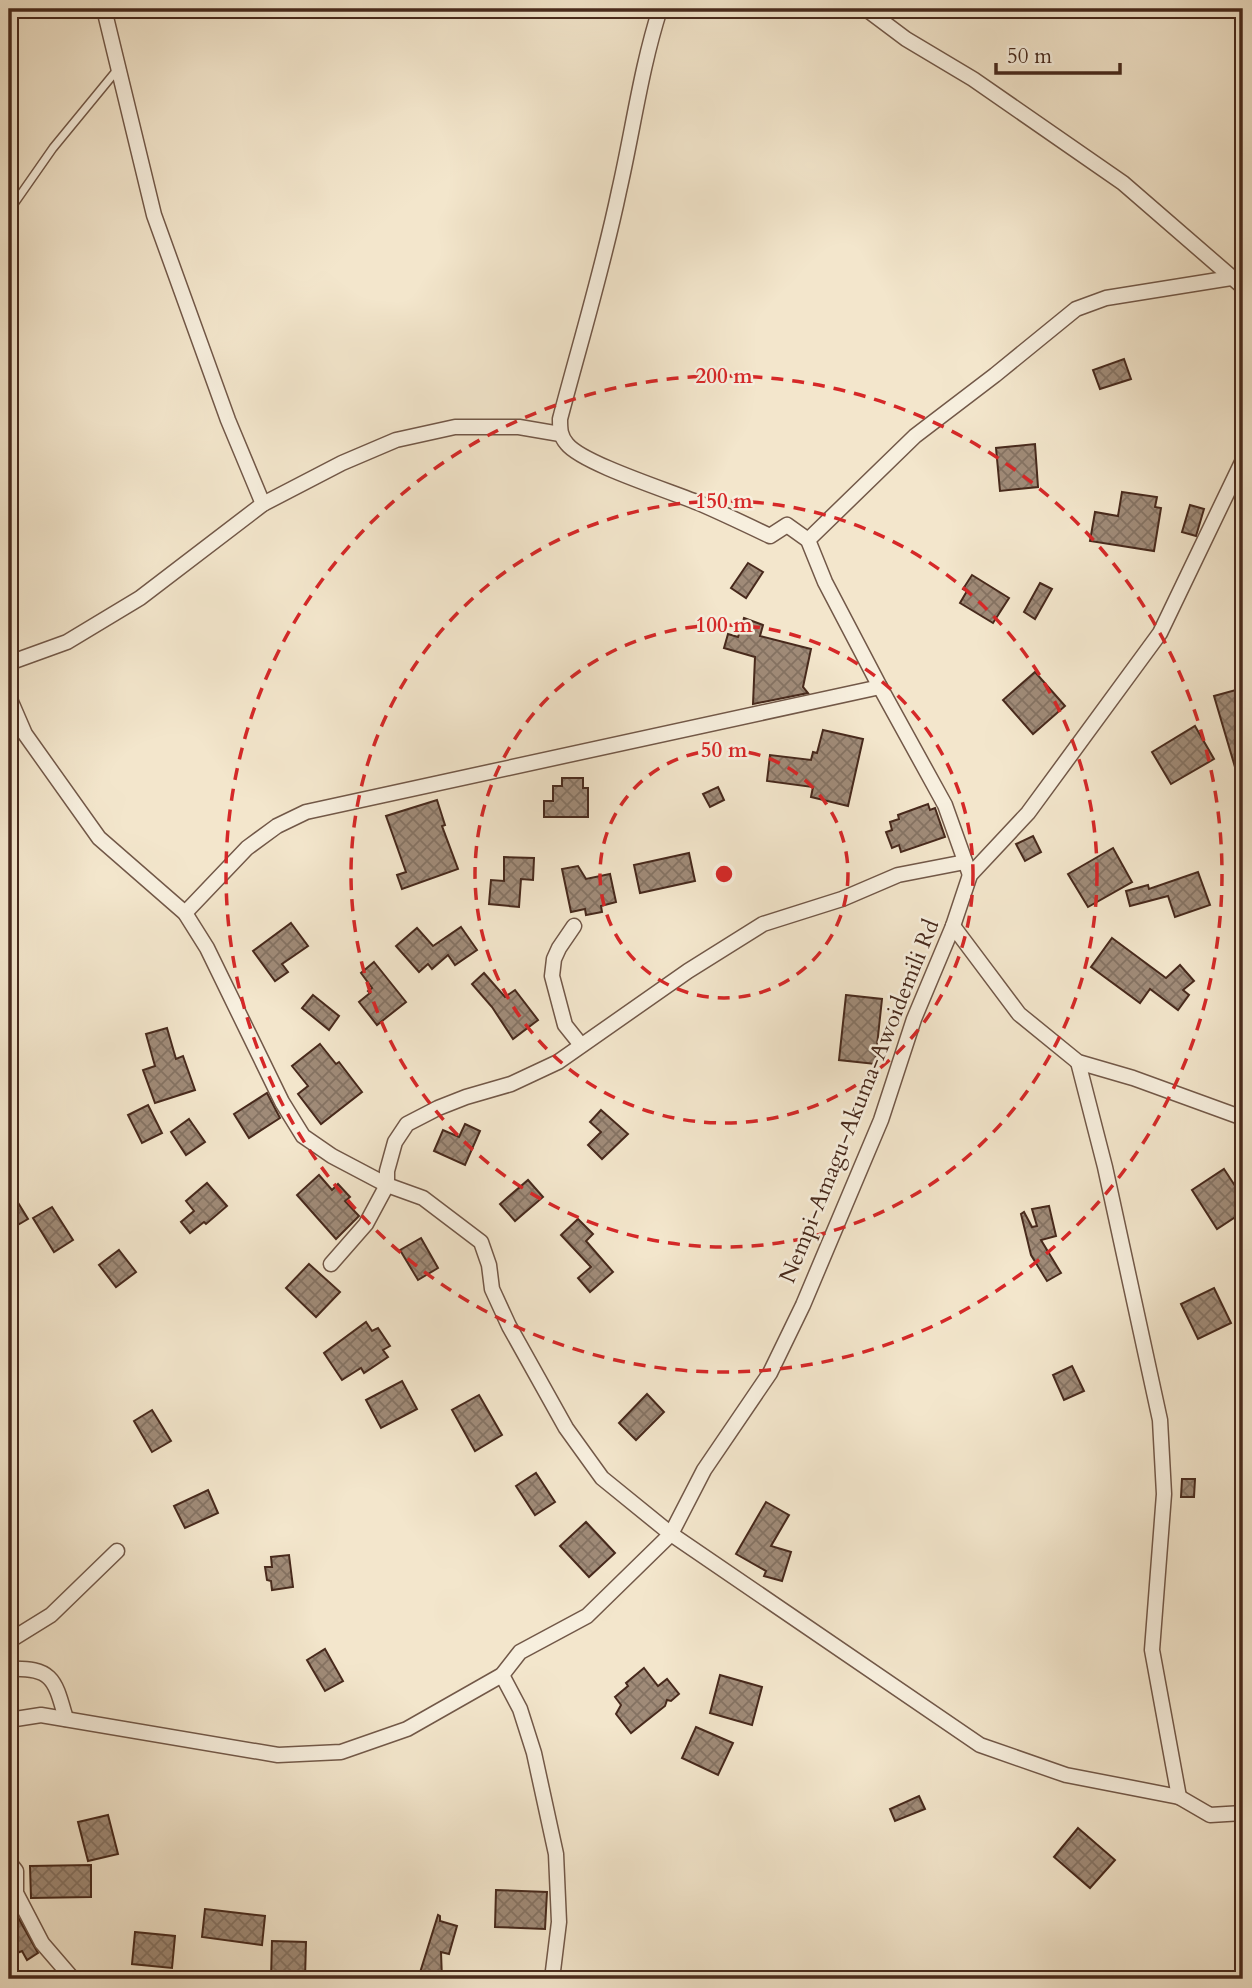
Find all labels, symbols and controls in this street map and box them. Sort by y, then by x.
scale bar [996,32,1121,76]
text: 50 m [1007,42,1052,71]
text: 200 m [695,362,753,391]
text: 150 m [695,487,753,516]
text: 100 m [695,611,753,640]
text: 50 m [701,736,748,765]
centre of rings [712,862,736,886]
street label: Nempi-Amagu-Akuma-Awoidemili Rd [772,914,947,1288]

